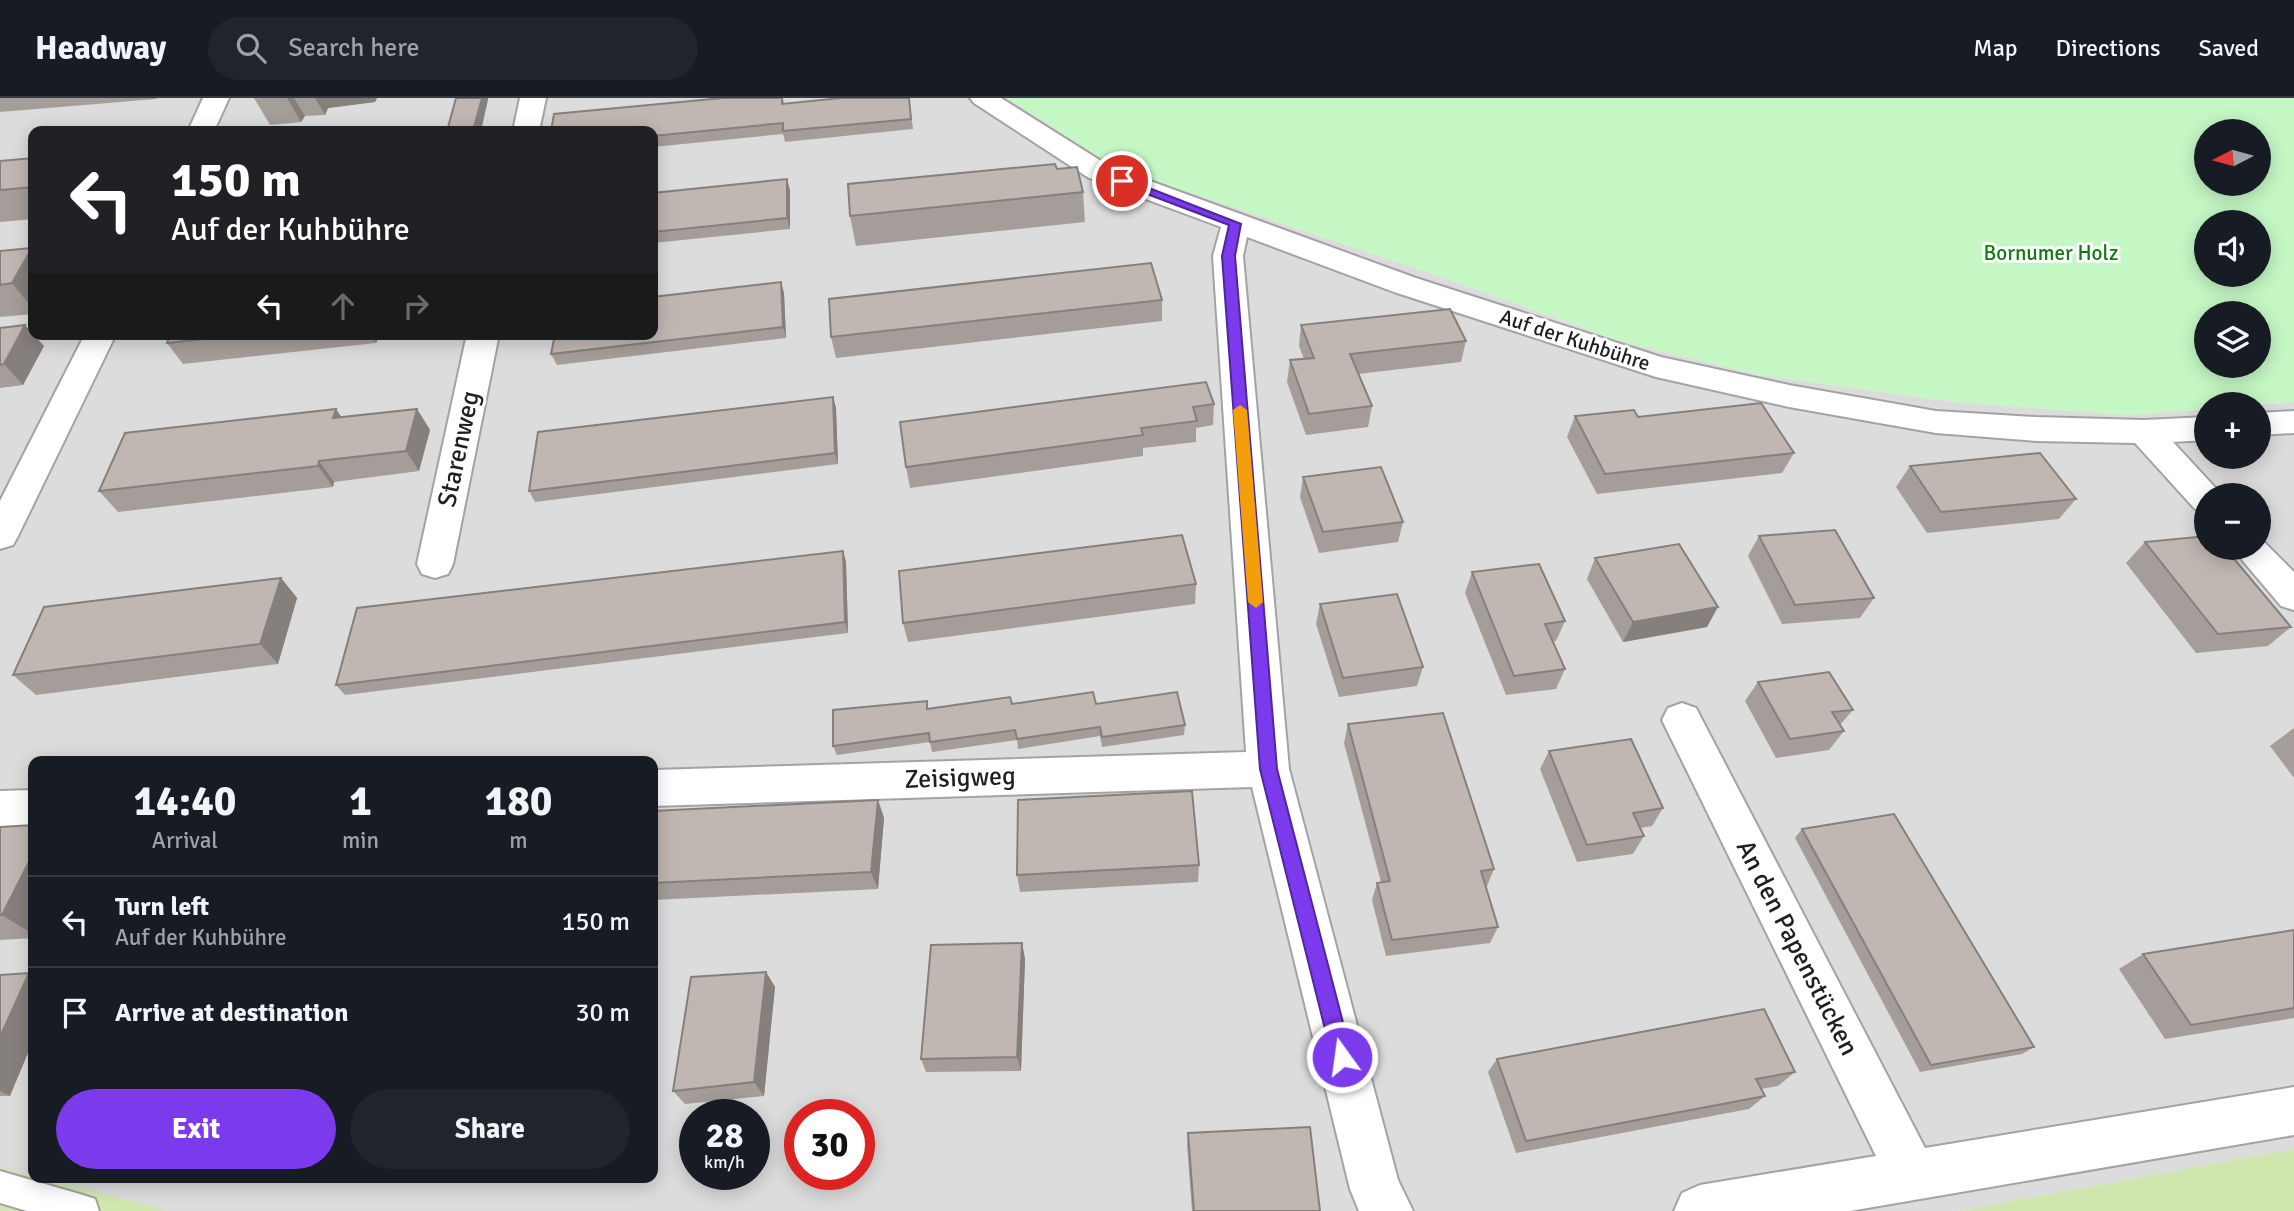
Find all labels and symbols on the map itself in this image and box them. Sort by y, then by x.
north arrow [2194,119,2272,196]
pin [1092,151,1152,211]
park label: Bornumer Holz [1984,240,2118,266]
street label: Auf der Kuhbühre [1496,303,1654,377]
street label: Starenweg [431,388,487,510]
street label: Zeisigweg [904,760,1016,796]
street label: An den Papenstücken [1729,835,1865,1061]
position arrow [1305,1020,1379,1094]
speed limit sign: 30 [784,1099,875,1190]

